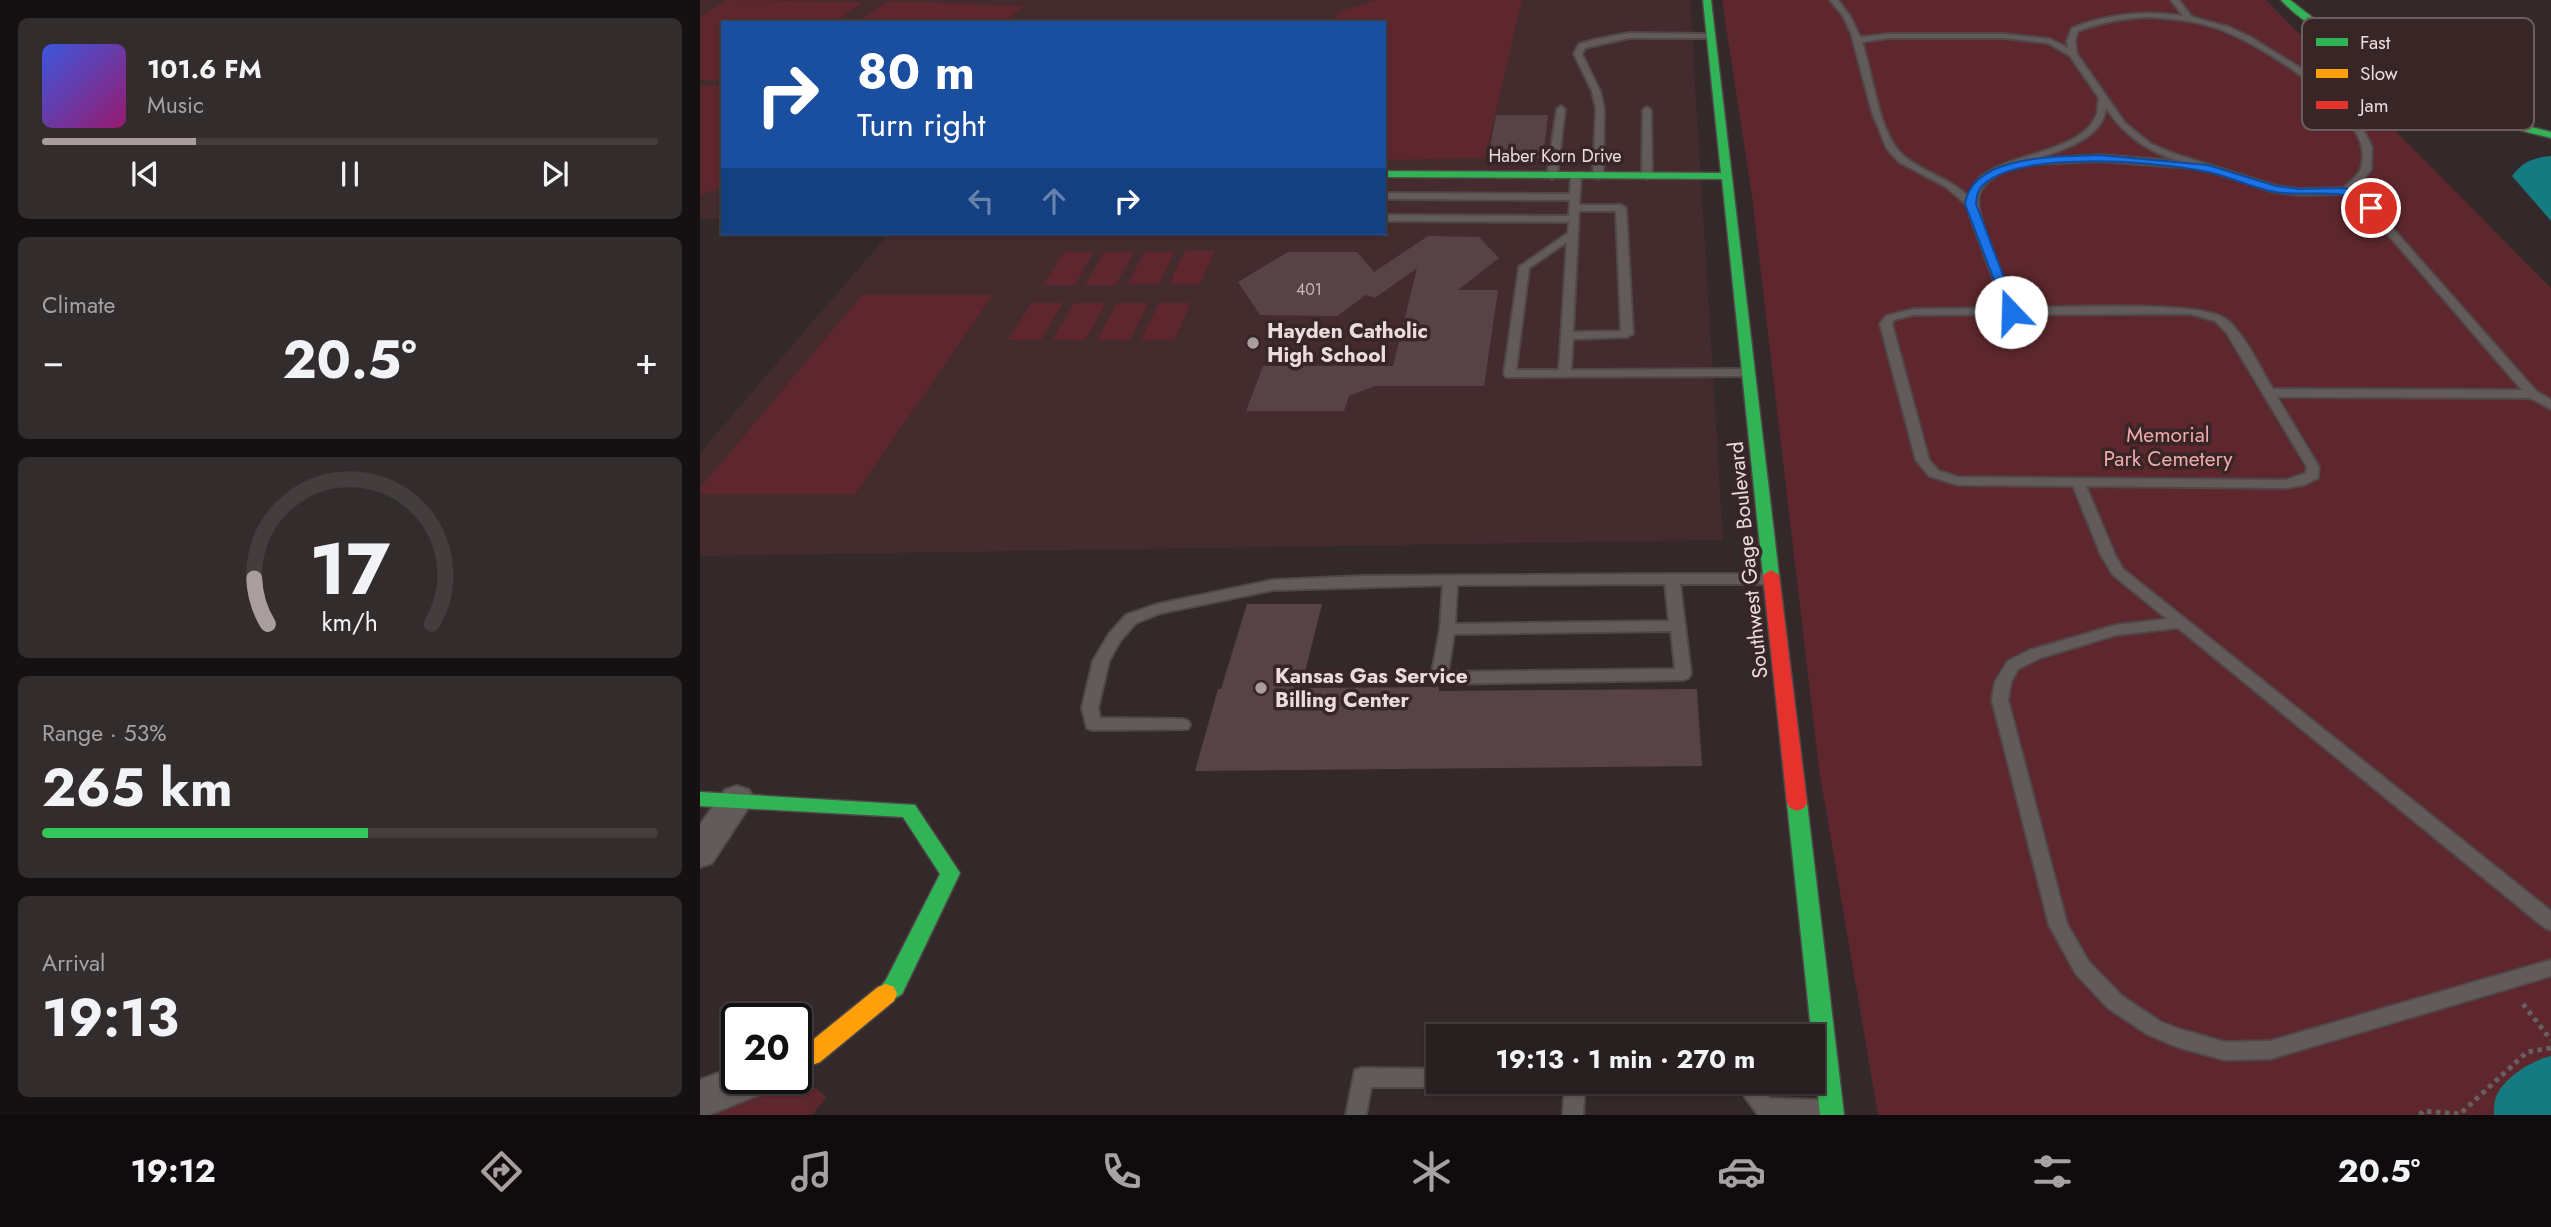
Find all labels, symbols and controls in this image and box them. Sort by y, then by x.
legend [2302,18,2534,130]
text: Fast [2360,29,2391,56]
text: 80 m [857,37,975,107]
icon: right [742,49,833,140]
text: 101.6 FM [147,50,262,88]
text: Slow [2360,60,2398,87]
text: Music [147,88,204,122]
text: Jam [2357,92,2389,119]
text: Turn right [857,102,986,148]
street label: Haber Korn Drive [1488,143,1622,169]
icon: previous [126,155,164,193]
icon: pause [331,155,369,193]
icon: next [536,155,574,193]
pin [2341,178,2401,238]
icon: left [962,182,1000,220]
icon: ahead [1035,182,1073,220]
icon: right [1108,182,1146,220]
icon: arrive [2352,189,2390,227]
position arrow [1974,275,2048,349]
house number: 401 [1296,278,1322,301]
text: Climate [42,288,115,322]
place label: Hayden Catholic High School [1267,316,1428,370]
text: 20.5° [282,322,417,398]
text: − [42,333,64,388]
text: + [635,333,658,388]
marker: Hayden Catholic High School [1245,335,1261,351]
park label: Memorial Park Cemetery [2103,420,2233,474]
street label: Southwest Gage Boulevard [1721,440,1775,680]
text: 17 [310,516,391,621]
text: km/h [322,603,378,639]
place label: Kansas Gas Service Billing Center [1275,661,1468,715]
marker: Kansas Gas Service Billing Center [1253,680,1269,696]
text: Range · 53% [42,716,166,750]
text: 265 km [42,750,233,826]
text: Arrival [42,946,105,980]
text: 19:13 [42,980,179,1056]
speed limit sign: 20 [721,1003,812,1094]
text: 19:13 · 1 min · 270 m [1496,1040,1755,1078]
icon: directions [477,1147,526,1196]
icon: music [787,1147,836,1196]
icon: phone [1097,1147,1146,1196]
icon: climate [1407,1147,1456,1196]
icon: car [1717,1147,1766,1196]
icon: filters [2028,1147,2077,1196]
text: 19:12 [131,1148,216,1194]
text: 20.5° [2338,1148,2420,1194]

